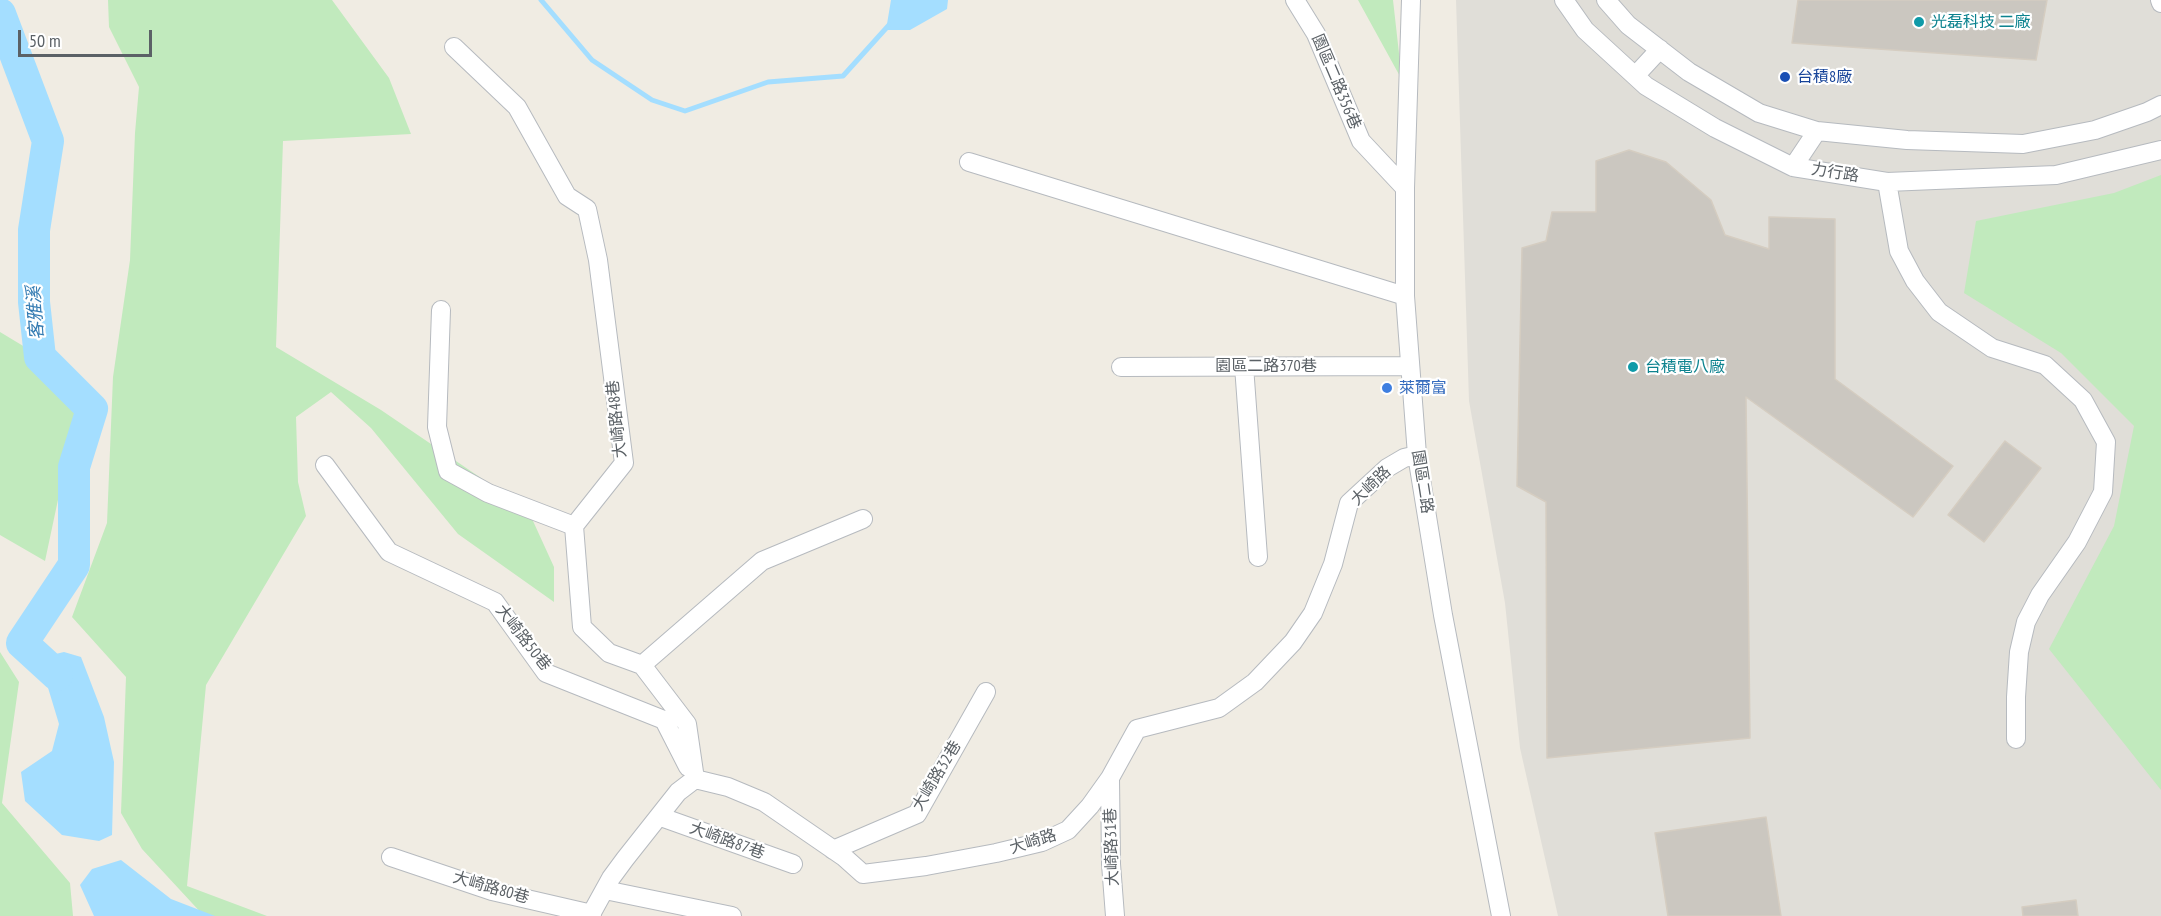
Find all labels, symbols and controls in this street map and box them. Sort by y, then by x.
place label: 光磊科技 二廠 [1931,12,2030,32]
marker: 光磊科技 二廠 [1912,15,1926,29]
scale bar [21,18,154,56]
text: 50 m [29,29,61,52]
street label: 園區二路356巷 [1307,31,1365,133]
place label: 台積8廠 [1797,67,1852,87]
marker: 台積8廠 [1778,70,1792,84]
street label: 力行路 [1810,160,1860,186]
water label: 客雅溪 [23,285,49,341]
street label: 園區二路370巷 [1215,356,1317,376]
place label: 台積電八廠 [1645,357,1725,377]
marker: 台積電八廠 [1626,360,1640,374]
place label: 萊爾富 [1399,378,1447,398]
street label: 大崎路48巷 [603,379,631,459]
marker: 萊爾富 [1380,381,1394,395]
street label: 園區二路 [1408,449,1436,515]
street label: 大崎路 [1347,462,1395,510]
street label: 大崎路50巷 [491,601,555,675]
street label: 大崎路32巷 [909,737,965,815]
street label: 大崎路31巷 [1101,807,1123,887]
street label: 大崎路87巷 [687,819,767,863]
street label: 大崎路 [1007,826,1059,858]
street label: 大崎路80巷 [451,868,531,908]

